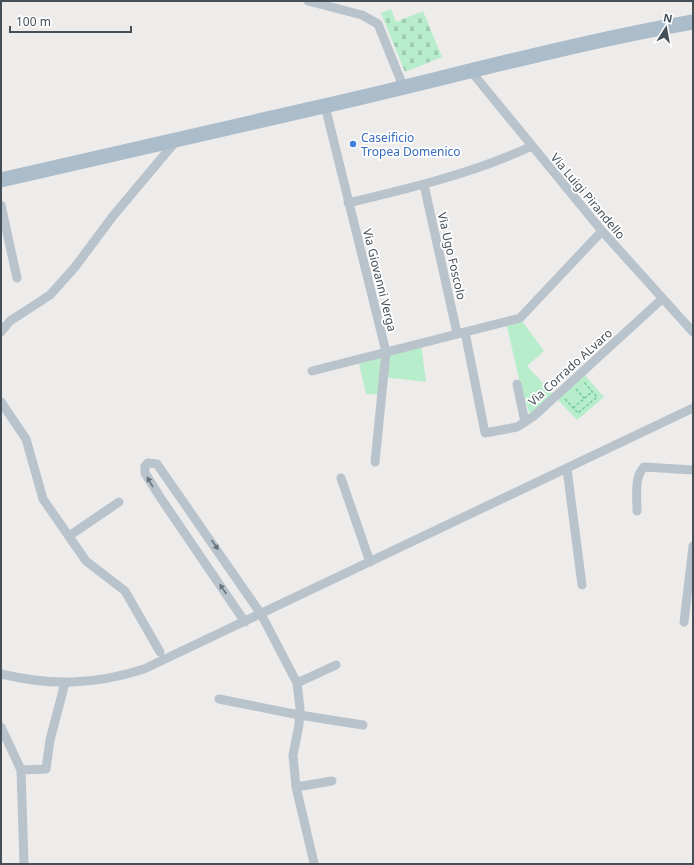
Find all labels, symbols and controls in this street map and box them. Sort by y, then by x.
scale bar [10,8,131,34]
north arrow [646,8,686,48]
text: N [662,9,674,26]
text: 100 m [16,13,51,30]
place label: Caseificio Tropea Domenico [361,129,461,160]
marker: Caseificio Tropea Domenico [348,139,358,149]
street label: Via Luigi Pirandello [547,149,629,243]
street label: Via Ugo Foscolo [434,211,470,301]
street label: Via Giovanni Verga [359,227,401,333]
street label: Via Corrado ALvaro [524,325,616,409]
one-way arrow [147,476,154,488]
one-way arrow [211,539,219,550]
one-way arrow [219,584,227,595]

